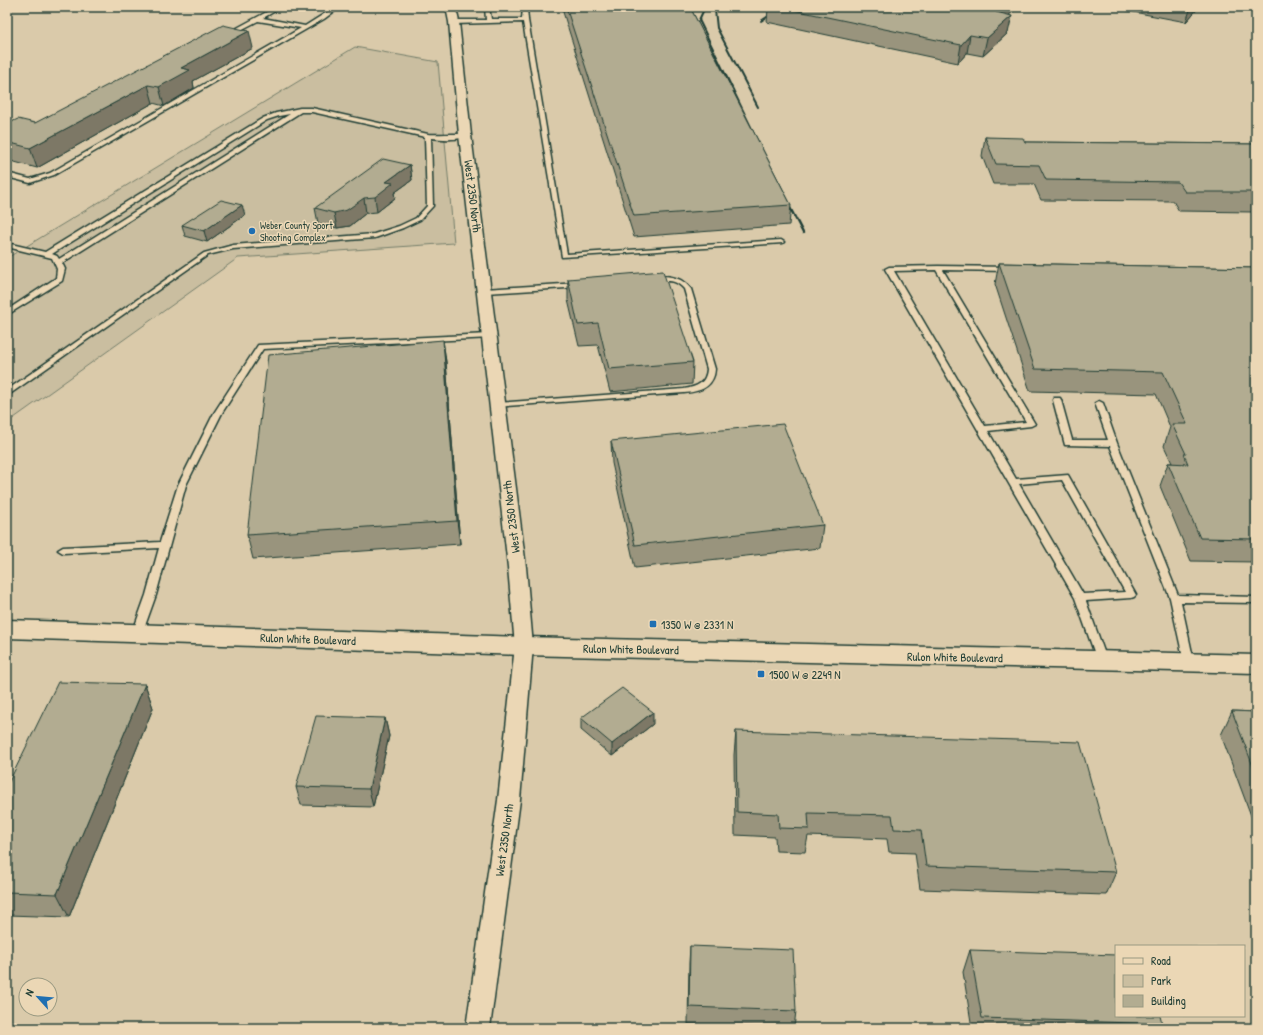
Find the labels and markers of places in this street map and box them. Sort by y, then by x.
place label: Weber County Sport Shooting Complex [260,219,333,244]
marker: Weber County Sport Shooting Complex [247,226,257,236]
place label: 1350 W @ 2331 N [661,616,733,633]
marker: 1350 W @ 2331 N [648,619,658,629]
place label: 1500 W @ 2249 N [769,666,841,683]
marker: 1500 W @ 2249 N [756,669,766,679]

